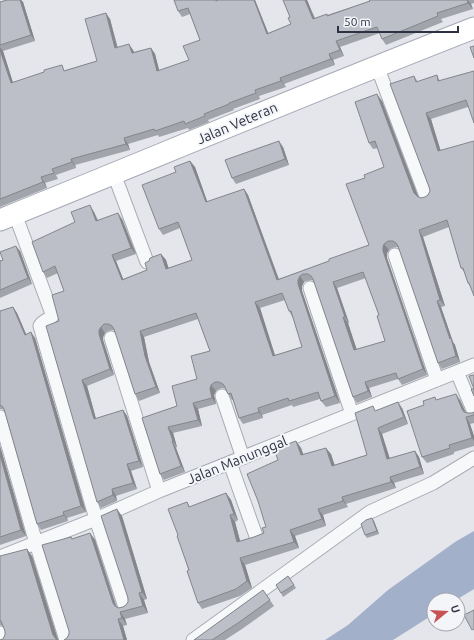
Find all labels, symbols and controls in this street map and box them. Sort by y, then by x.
scale bar [338,8,458,34]
text: 50 m [344,15,371,28]
street label: Jalan Veteran [194,99,280,147]
street label: Jalan Manunggal [185,433,290,487]
north arrow [426,592,466,632]
text: U [449,603,462,614]

